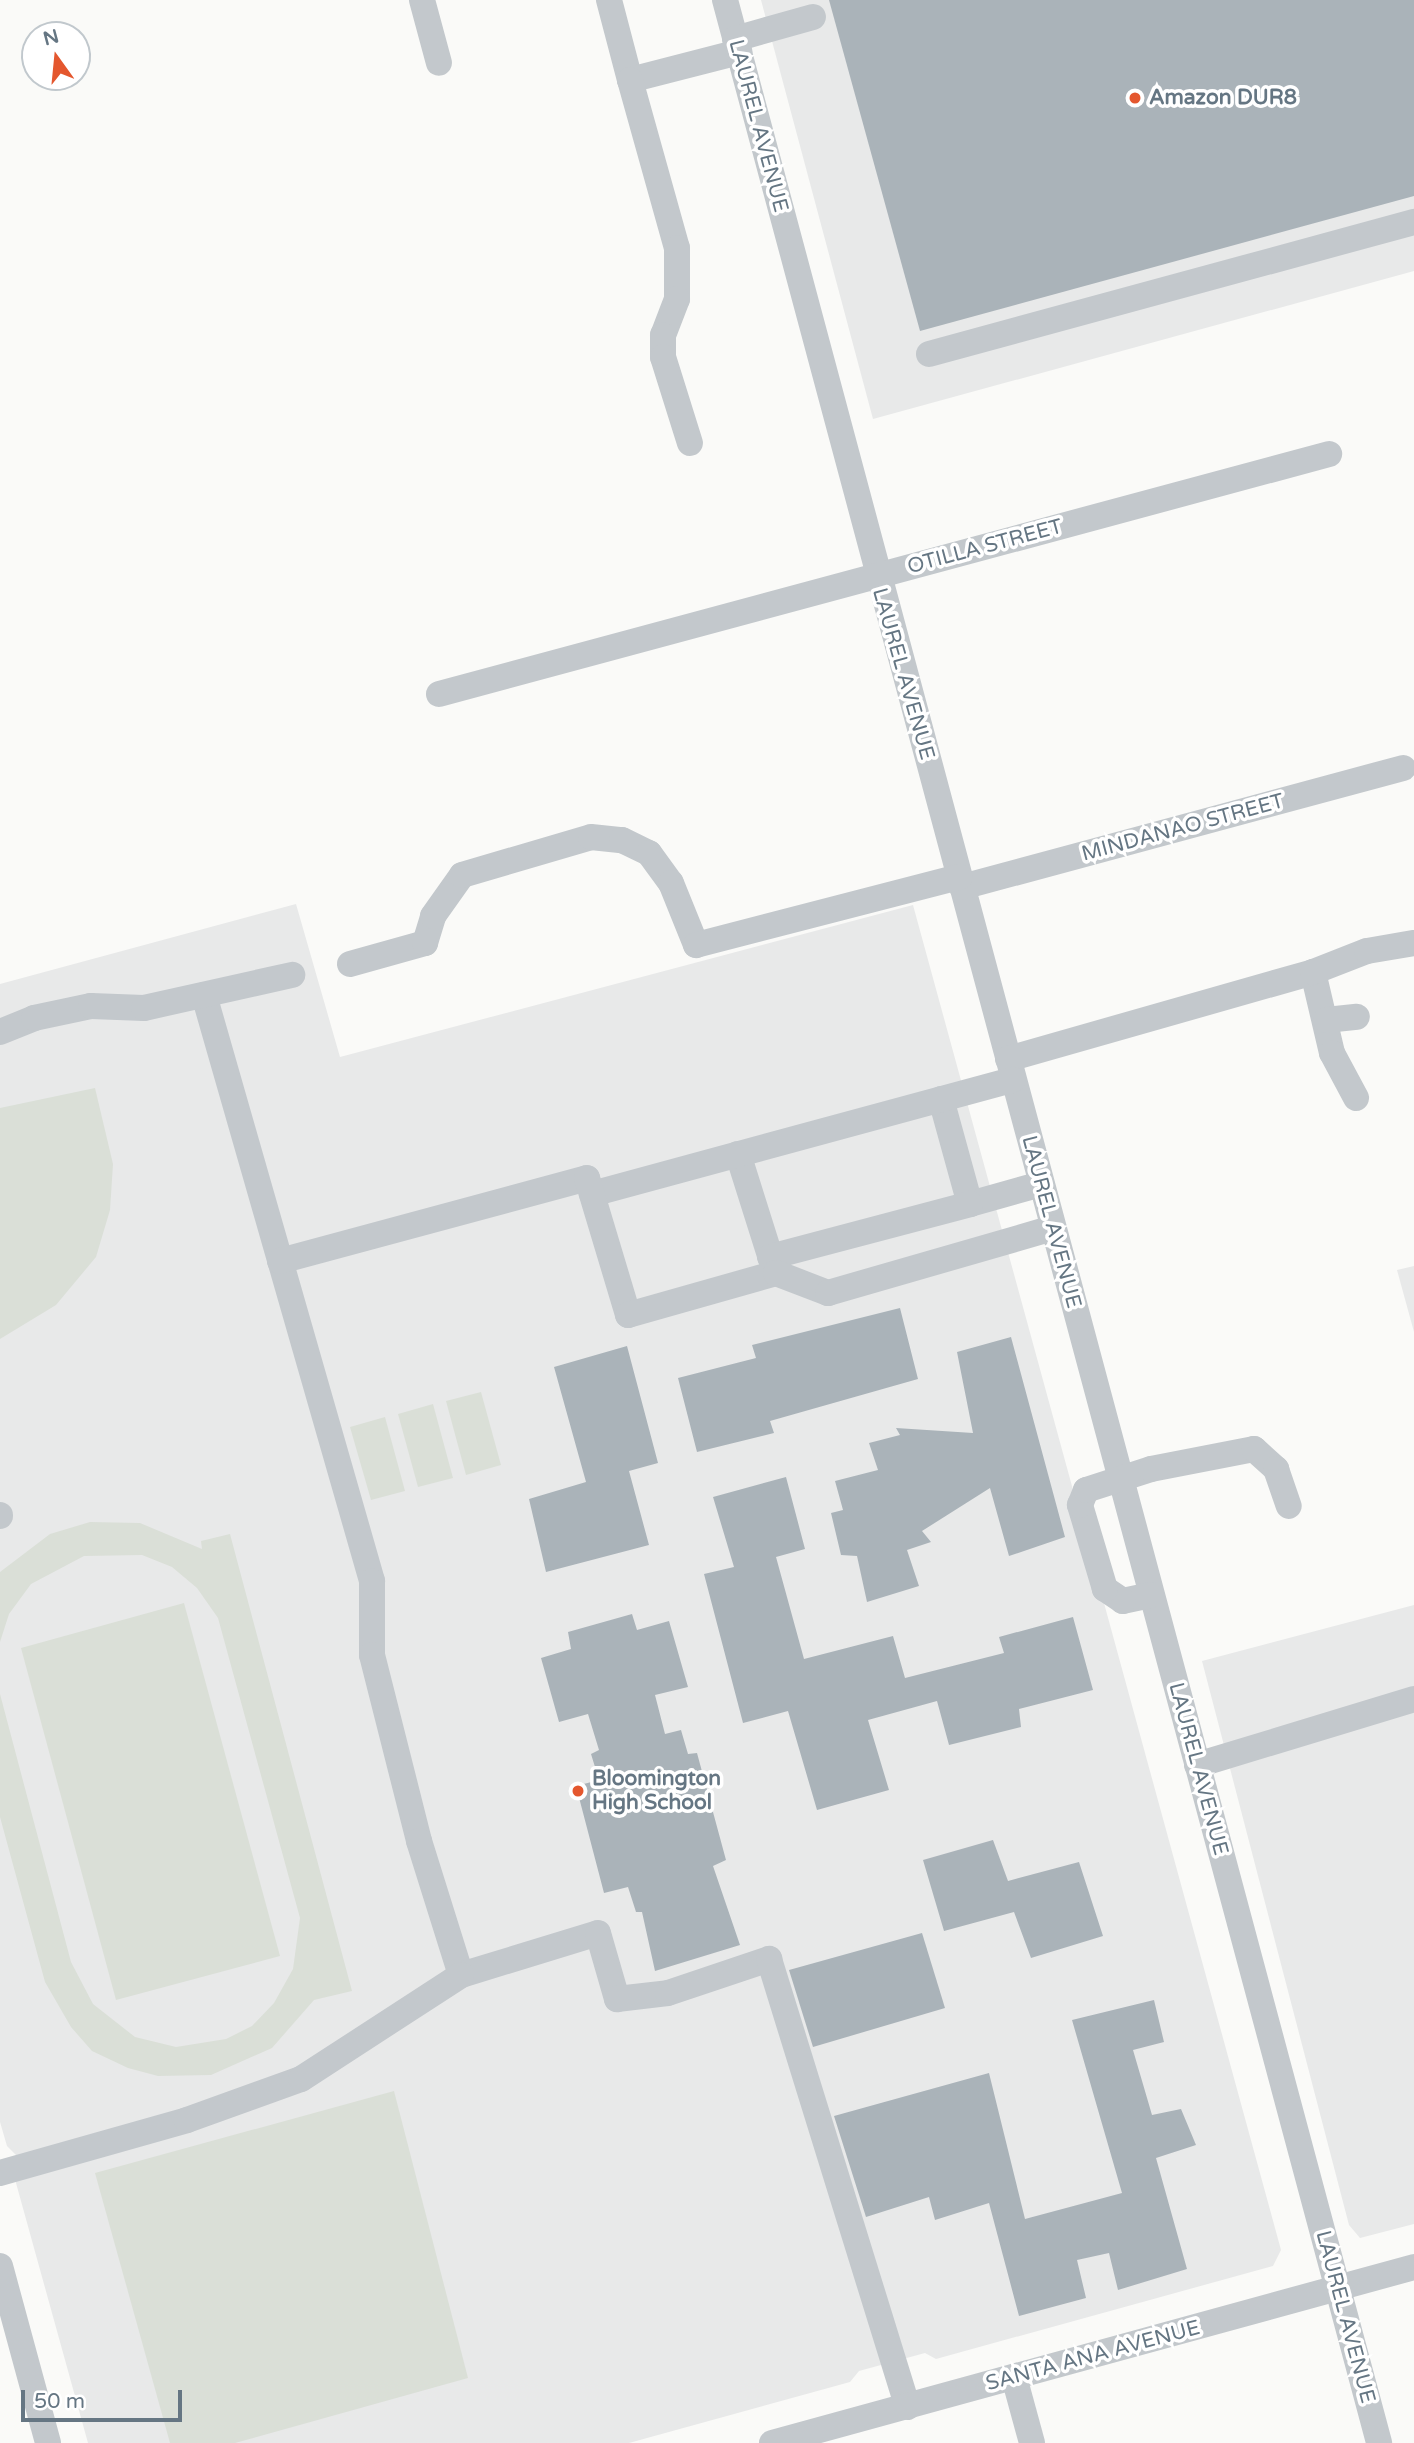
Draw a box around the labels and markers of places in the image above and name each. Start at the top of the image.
place label: Amazon DUR8 [1149,85,1297,111]
marker: Amazon DUR8 [1127,90,1143,106]
place label: Bloomington High School [592,1766,721,1816]
marker: Bloomington High School [570,1783,586,1799]

